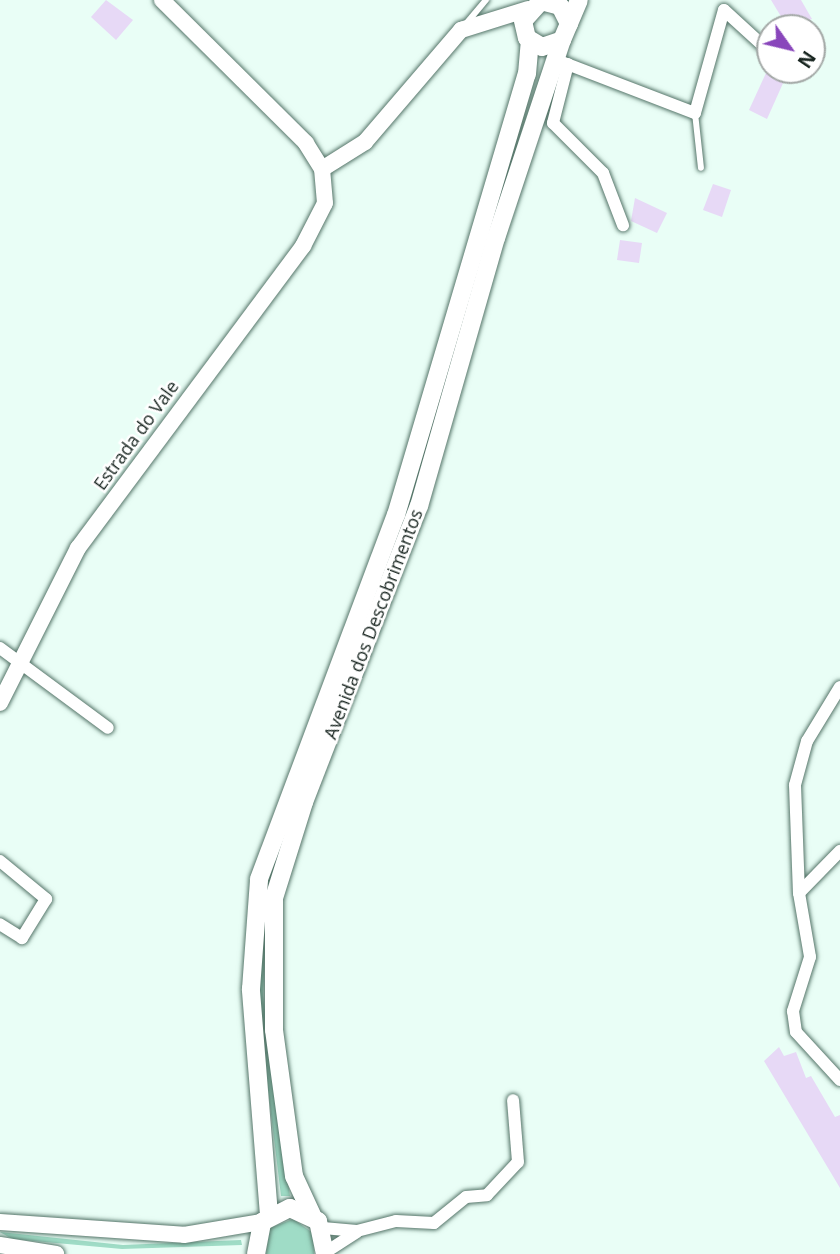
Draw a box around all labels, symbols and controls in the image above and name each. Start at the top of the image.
north arrow [756,14,826,84]
text: N [792,46,822,73]
street label: Estrada do Vale [89,376,183,494]
street label: Avenida dos Descobrimentos [319,506,427,742]

